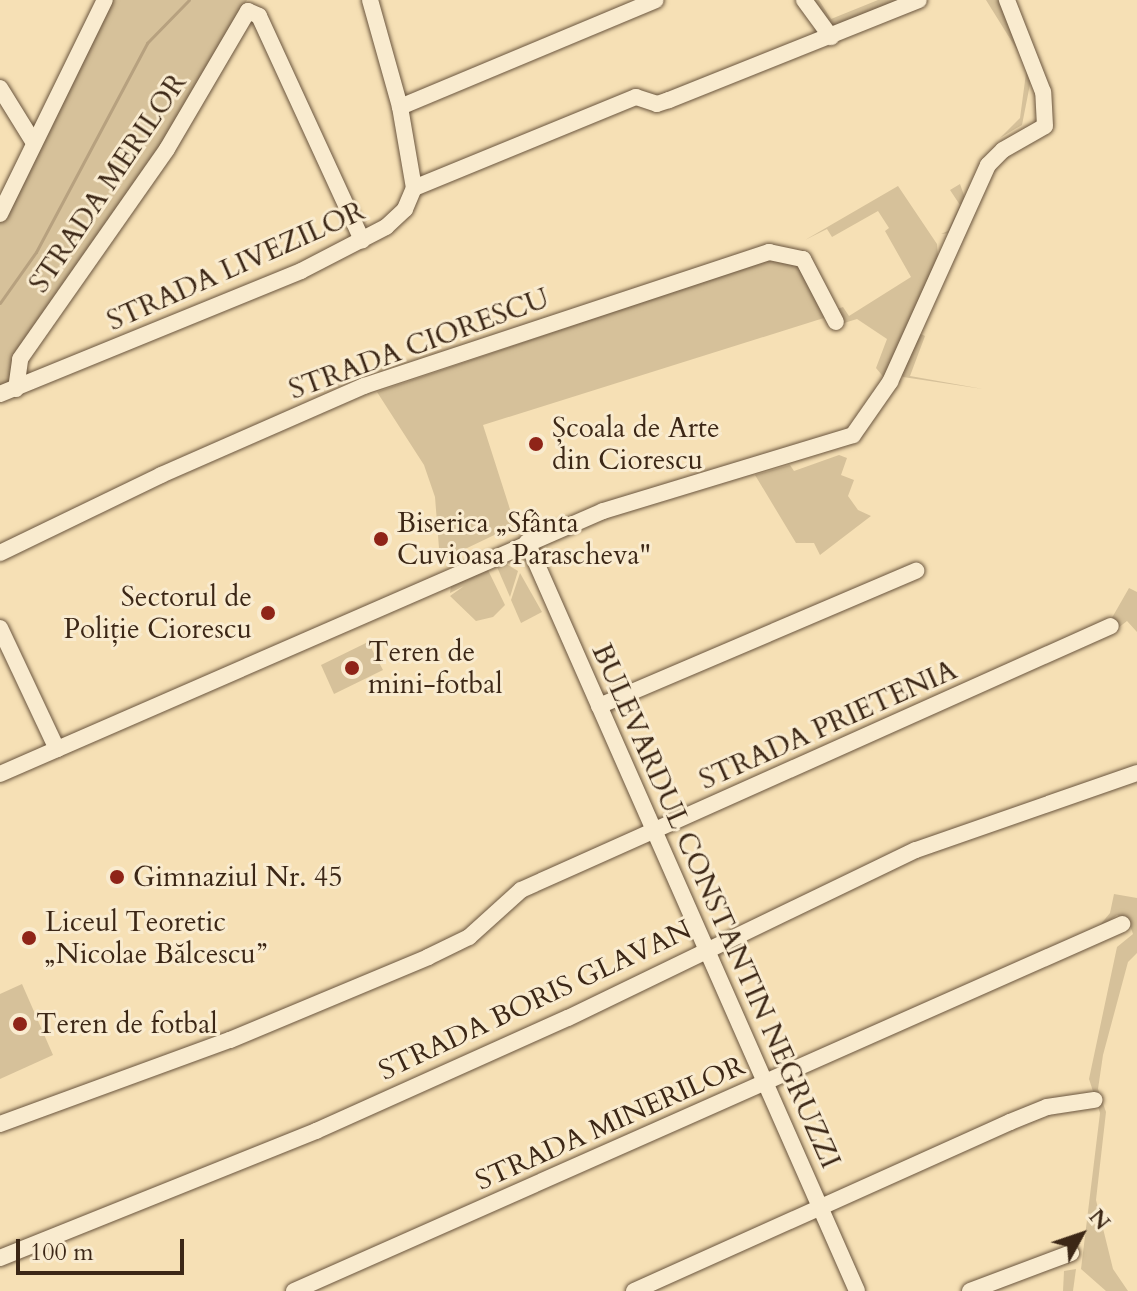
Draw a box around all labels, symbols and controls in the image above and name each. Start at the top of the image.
street label: STRADA MERILOR [22,67,194,299]
street label: STRADA LIVEZILOR [102,194,370,338]
street label: STRADA CIORESCU [284,281,554,407]
place label: Școala de Arte din Ciorescu [552,411,720,477]
marker: Școala de Arte din Ciorescu [527,435,545,453]
place label: Biserica „Sfânta Cuvioasa Parascheva" [397,506,651,572]
marker: Biserica „Sfânta Cuvioasa Parascheva" [372,530,390,548]
place label: Sectorul de Poliție Ciorescu [64,580,252,646]
marker: Sectorul de Poliție Ciorescu [259,604,277,622]
place label: Teren de mini-fotbal [368,635,503,701]
street label: BULEVARDUL CONSTANTIN NEGRUZZI [585,639,847,1173]
street label: STRADA PRIETENIA [694,653,962,797]
marker: Teren de mini-fotbal [343,659,361,677]
place label: Gimnaziul Nr. 45 [133,860,343,894]
marker: Gimnaziul Nr. 45 [108,868,126,886]
place label: Liceul Teoretic „Nicolae Bălcescu” [45,905,267,971]
street label: STRADA BORIS GLAVAN [373,913,697,1087]
marker: Liceul Teoretic „Nicolae Bălcescu” [20,929,38,947]
place label: Teren de fotbal [36,1007,218,1041]
marker: Teren de fotbal [11,1015,29,1033]
street label: STRADA MINERILOR [470,1049,750,1197]
north arrow [1041,1195,1121,1275]
text: N [1082,1203,1117,1237]
scale bar [20,1223,188,1273]
text: 100 m [30,1236,94,1269]

